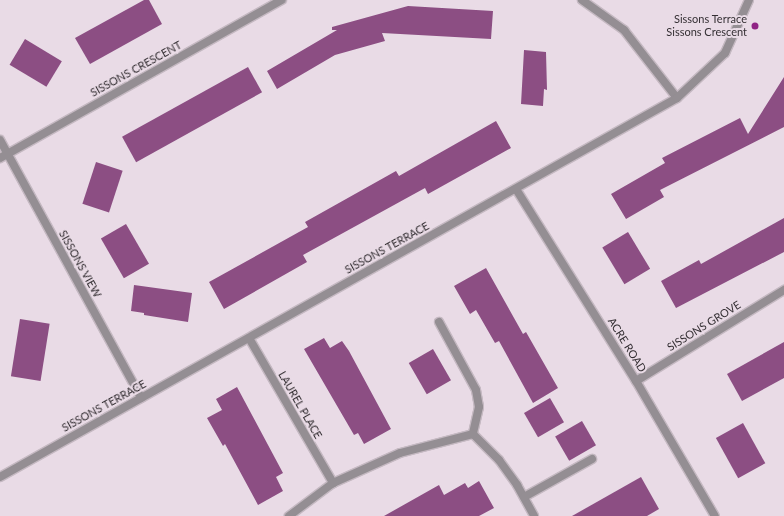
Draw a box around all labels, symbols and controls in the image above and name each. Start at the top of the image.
place label: Sissons Terrace Sissons Crescent [666,13,747,39]
marker: Sissons Terrace Sissons Crescent [750,21,760,31]
street label: SISSONS CRESCENT [88,38,184,100]
street label: SISSONS TERRACE [342,219,432,277]
street label: SISSONS VIEW [56,228,104,300]
street label: SISSONS GROVE [665,298,743,354]
street label: ACRE ROAD [605,315,649,375]
street label: LAUREL PLACE [275,369,325,441]
street label: SISSONS TERRACE [59,377,149,435]

